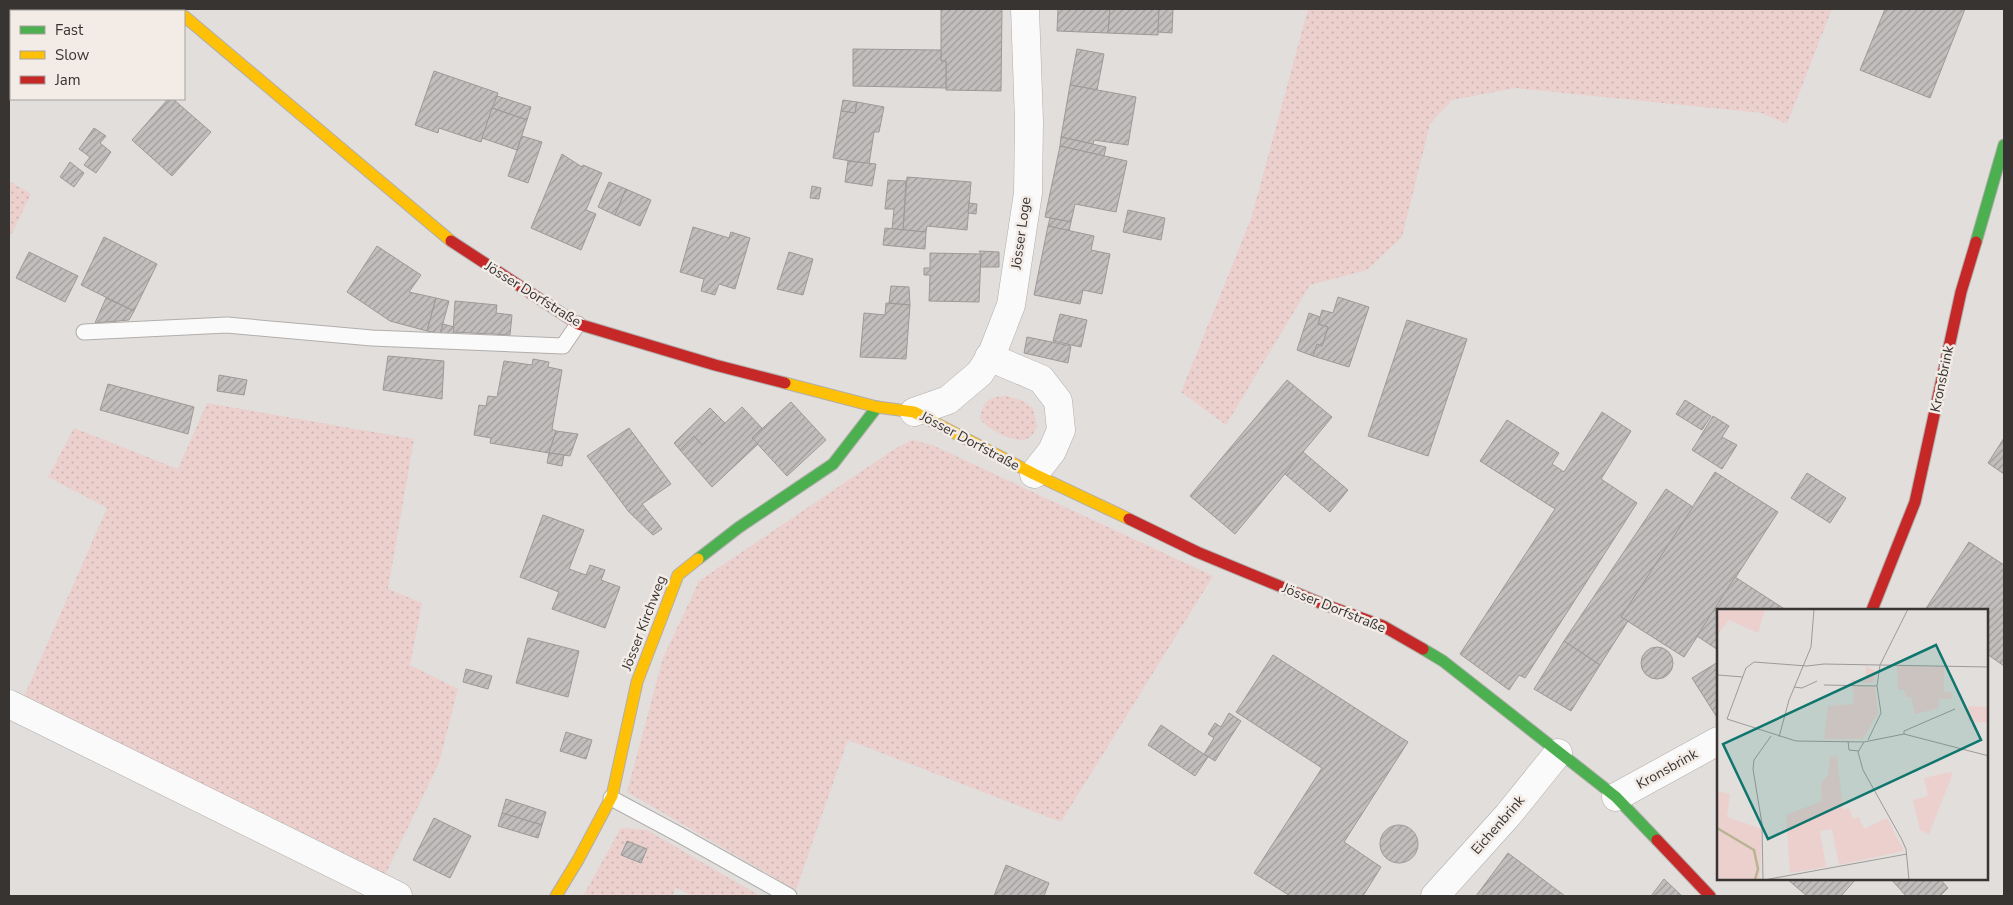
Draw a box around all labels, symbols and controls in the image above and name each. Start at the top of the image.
legend [10,10,185,100]
text: Fast [55,20,84,40]
text: Slow [55,45,90,65]
text: Jam [54,70,81,90]
street label: Jösser Loge [1006,196,1035,271]
street label: Jösser Dorfstraße [480,256,585,331]
street label: Kronsbrink [1926,343,1959,414]
street label: Jösser Dorfstraße [916,406,1023,475]
street label: Jösser Kirchweg [617,573,671,674]
street label: Jösser Dorfstraße [1279,578,1389,637]
inset map [1717,609,1988,880]
street label: Kronsbrink [1633,744,1702,794]
street label: Eichenbrink [1467,791,1530,859]

